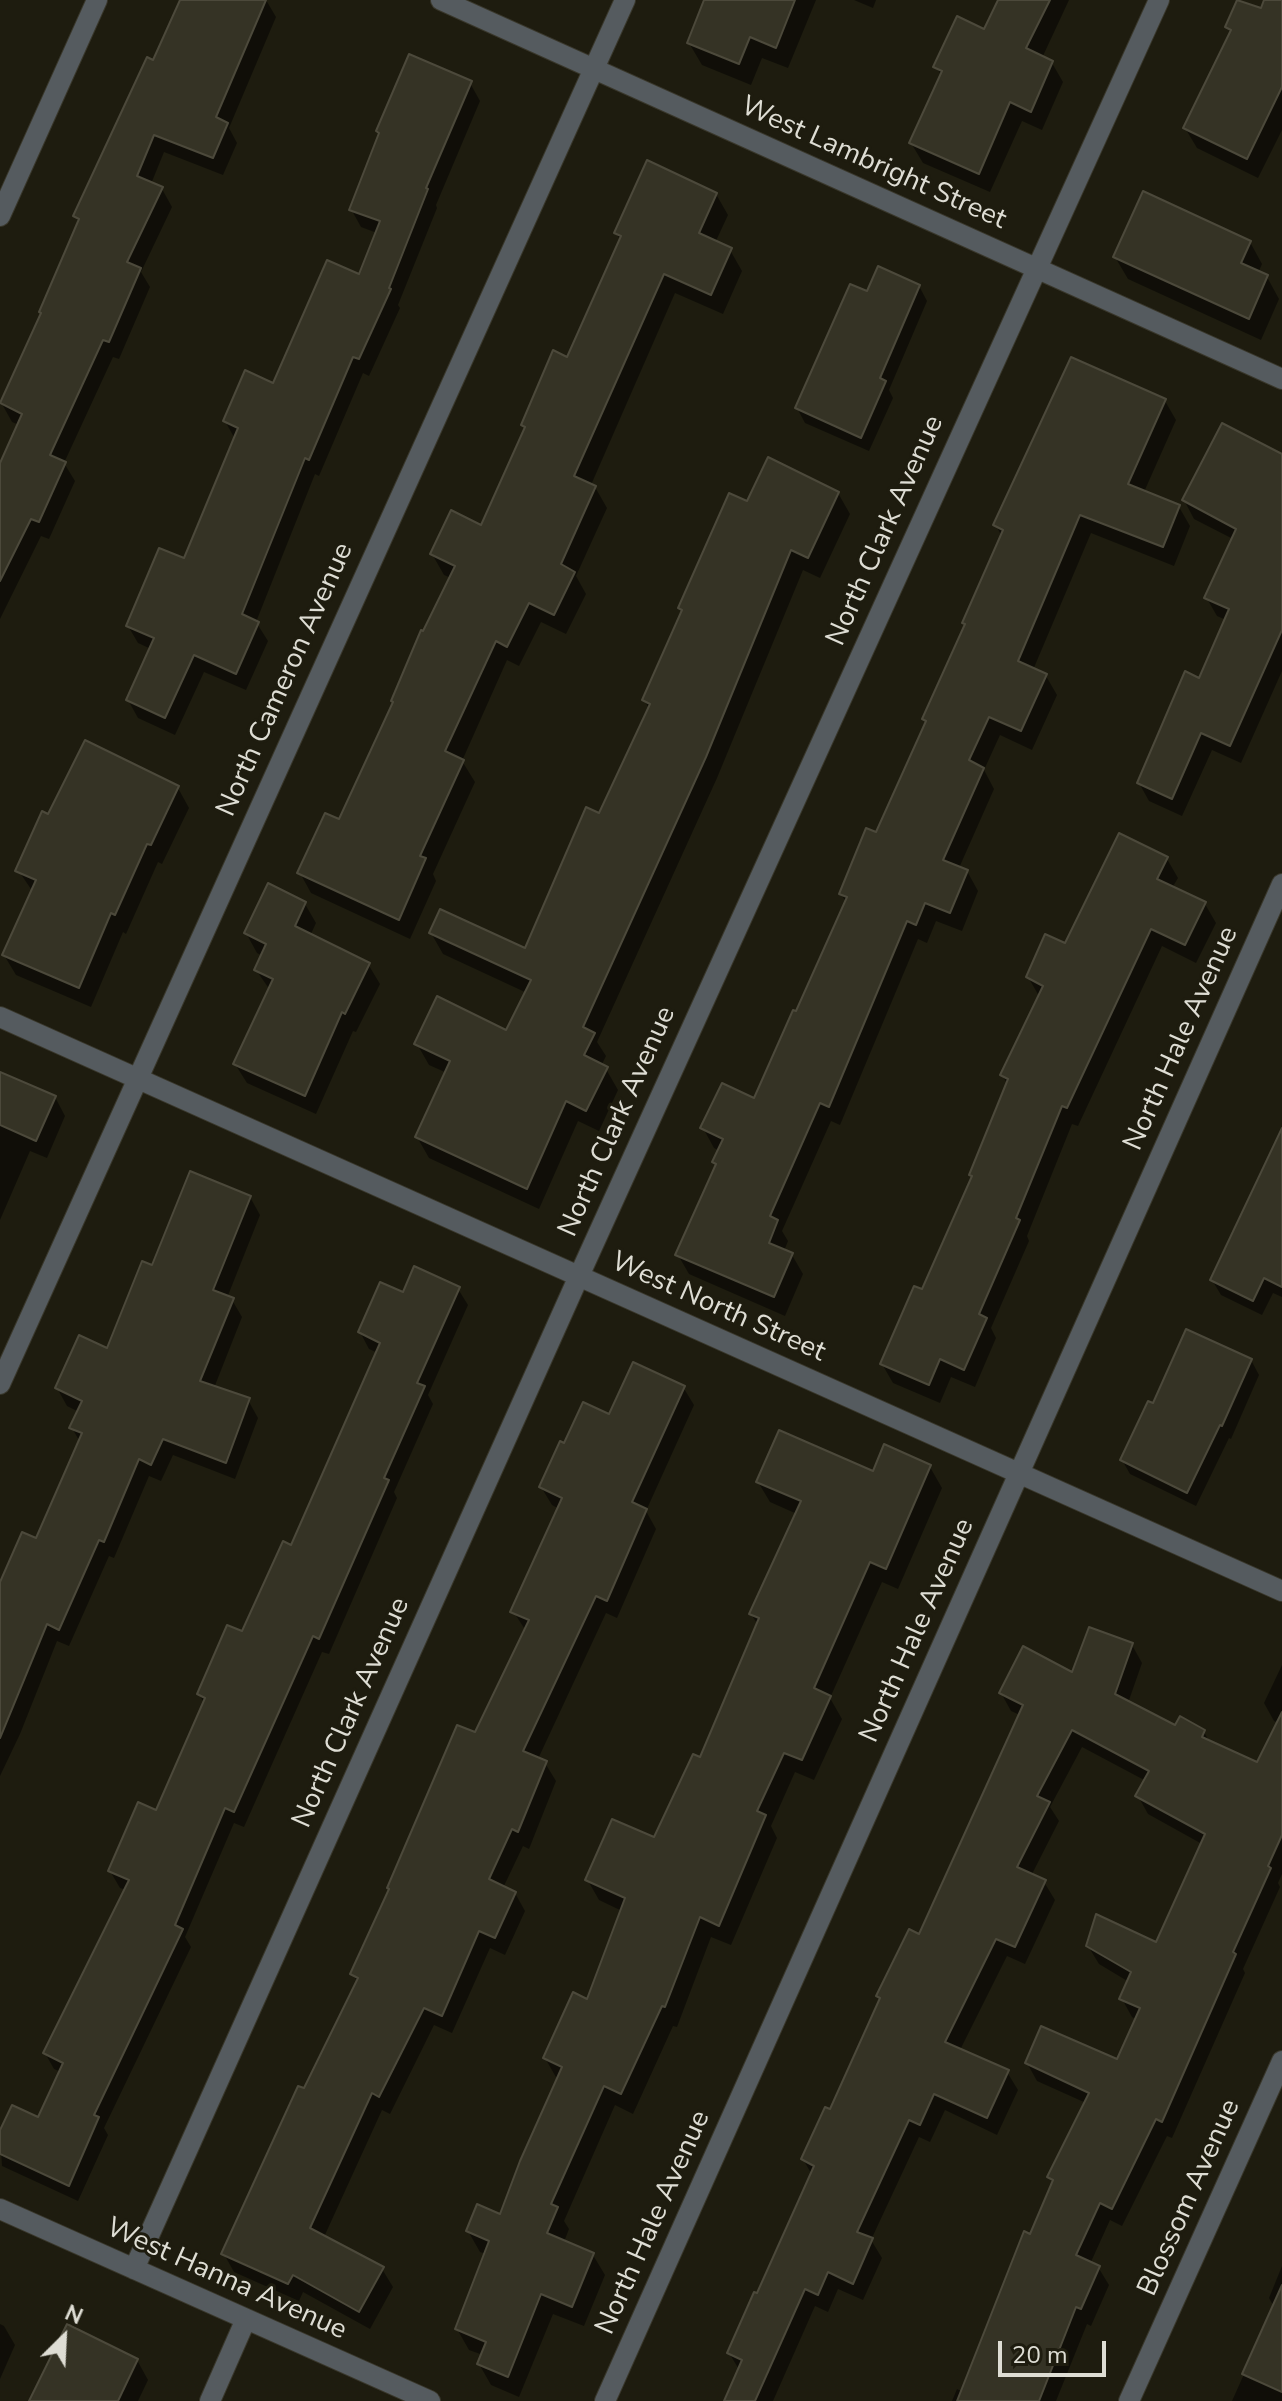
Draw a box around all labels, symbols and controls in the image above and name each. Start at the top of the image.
street label: West Lambright Street [735,90,1011,238]
street label: North Clark Avenue [820,411,952,651]
street label: North Cameron Avenue [210,538,362,822]
street label: North Hale Avenue [1118,922,1246,1156]
street label: North Clark Avenue [552,1002,684,1242]
street label: West North Street [606,1246,830,1370]
street label: North Hale Avenue [854,1514,982,1748]
street label: North Clark Avenue [286,1593,418,1833]
street label: Blossom Avenue [1132,2095,1248,2301]
street label: North Hale Avenue [590,2106,718,2340]
street label: West Hanna Avenue [101,2212,351,2348]
north arrow [24,2297,104,2377]
text: N [60,2298,87,2332]
scale bar [1002,2325,1110,2375]
text: 20 m [1012,2339,1068,2371]

